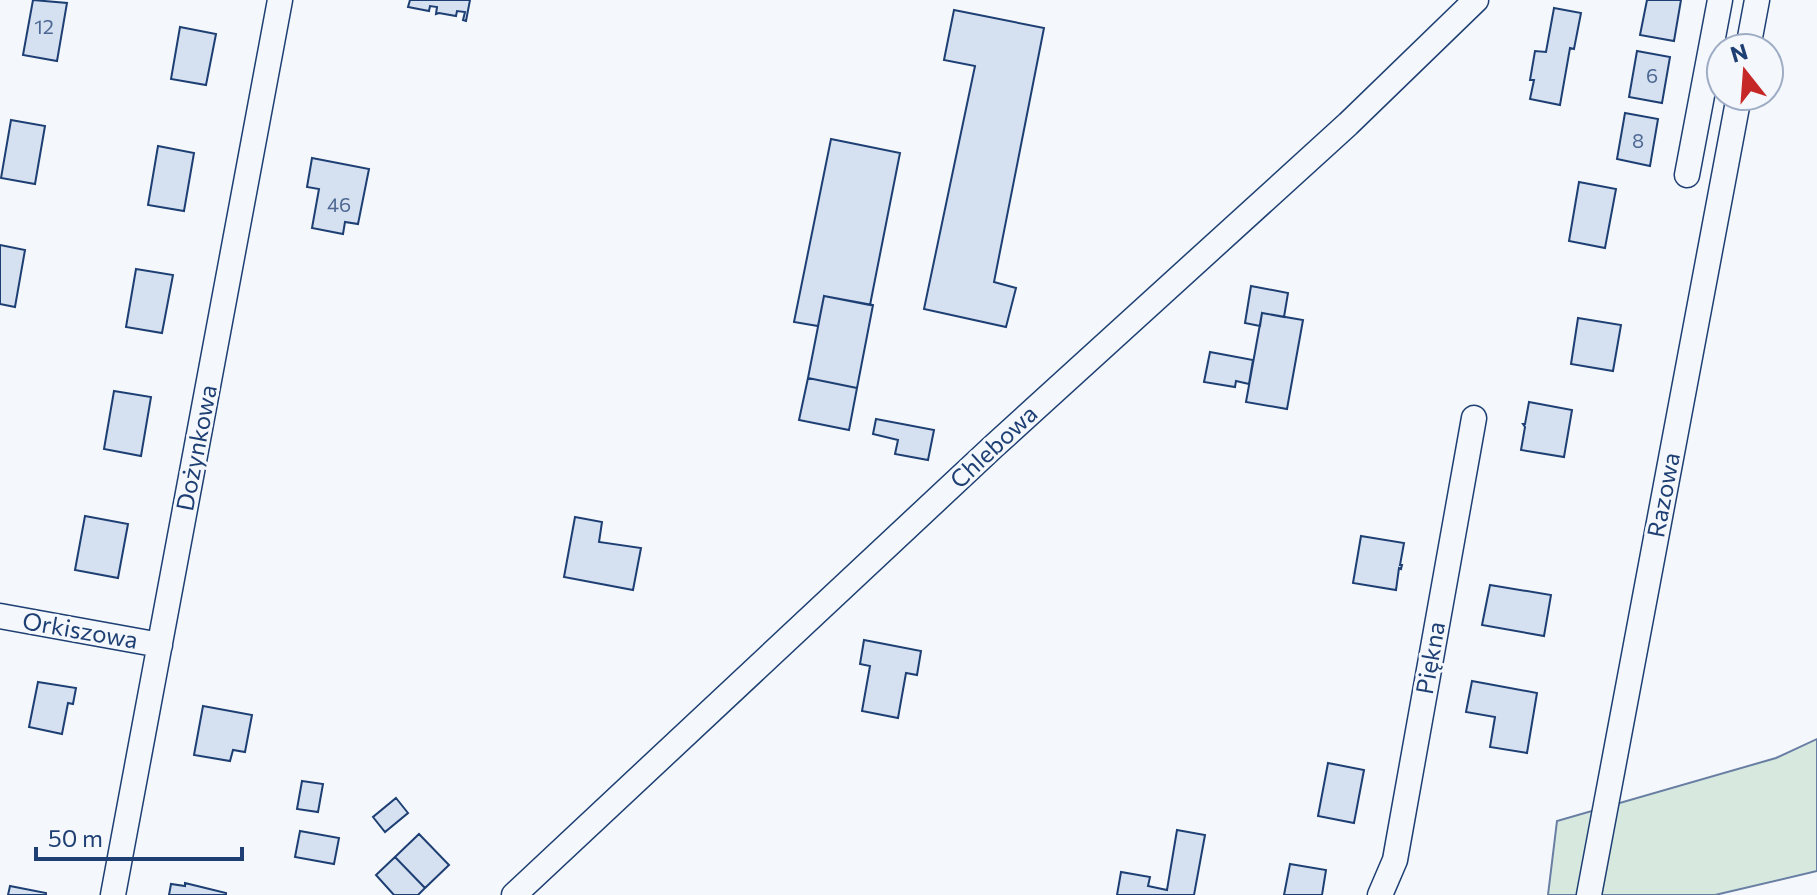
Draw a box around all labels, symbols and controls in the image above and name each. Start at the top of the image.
house number: 12 [34,14,54,38]
north arrow [1705,32,1785,112]
text: N [1727,37,1751,68]
house number: 6 [1646,63,1658,87]
house number: 8 [1632,128,1644,152]
house number: 46 [327,192,351,216]
street label: Dożynkowa [169,382,222,513]
street label: Chlebowa [943,398,1043,494]
street label: Razowa [1640,450,1685,540]
street label: Orkiszowa [20,605,140,654]
street label: Piękna [1409,619,1450,696]
scale bar [36,811,242,861]
text: 50 m [48,823,103,852]

